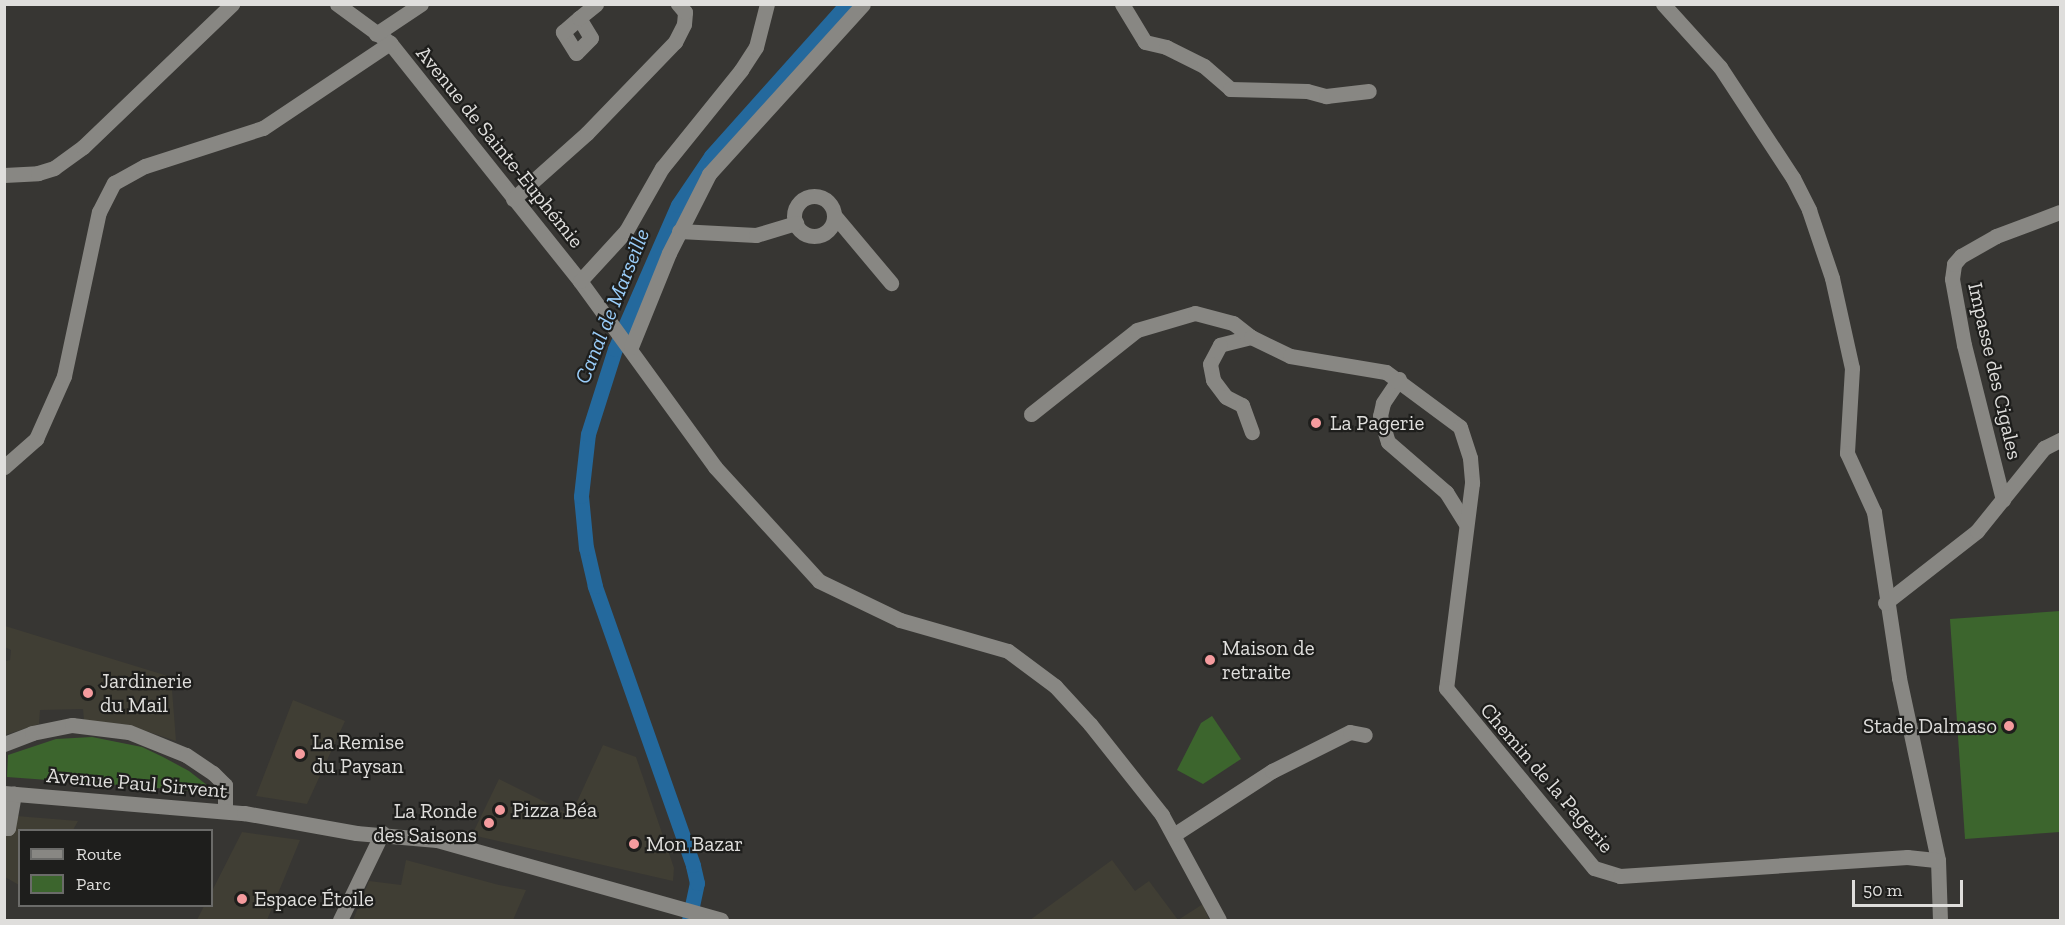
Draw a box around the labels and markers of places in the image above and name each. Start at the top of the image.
place label: La Pagerie [1330,410,1424,436]
marker: La Pagerie [1307,414,1325,432]
place label: Maison de retraite [1222,635,1315,685]
marker: Maison de retraite [1203,653,1217,667]
place label: Jardinerie du Mail [100,668,192,718]
marker: Jardinerie du Mail [81,686,95,700]
place label: Stade Dalmaso [1863,713,1997,739]
marker: Stade Dalmaso [2002,719,2016,733]
place label: La Remise du Paysan [312,729,404,779]
marker: La Remise du Paysan [293,747,307,761]
place label: Pizza Béa [512,797,597,823]
place label: La Ronde des Saisons [373,798,477,848]
marker: Pizza Béa [493,803,507,817]
marker: La Ronde des Saisons [482,816,496,830]
place label: Mon Bazar [646,831,743,857]
marker: Mon Bazar [627,837,641,851]
place label: Espace Étoile [254,886,374,912]
marker: Espace Étoile [235,892,249,906]

